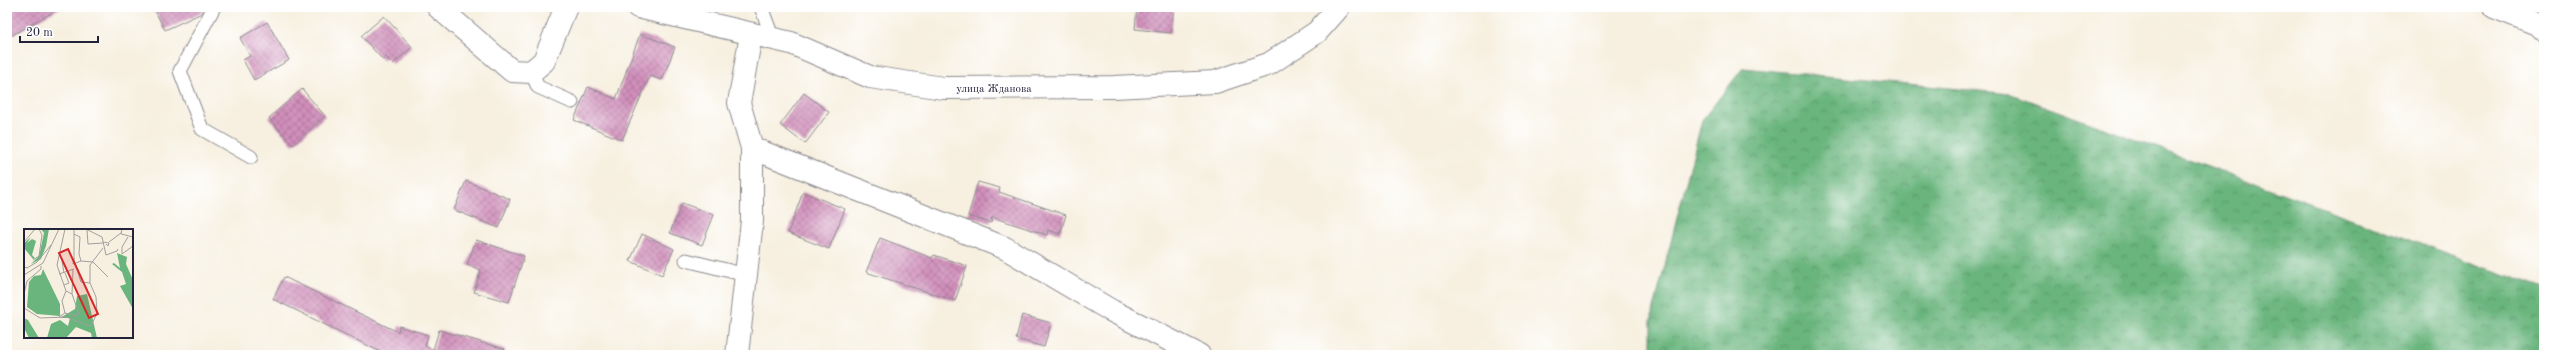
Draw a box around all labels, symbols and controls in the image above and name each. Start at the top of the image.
scale bar [20,18,98,44]
text: 20 m [26,27,53,39]
street label: улица Жданова [956,84,1032,95]
inset map [24,229,133,338]

